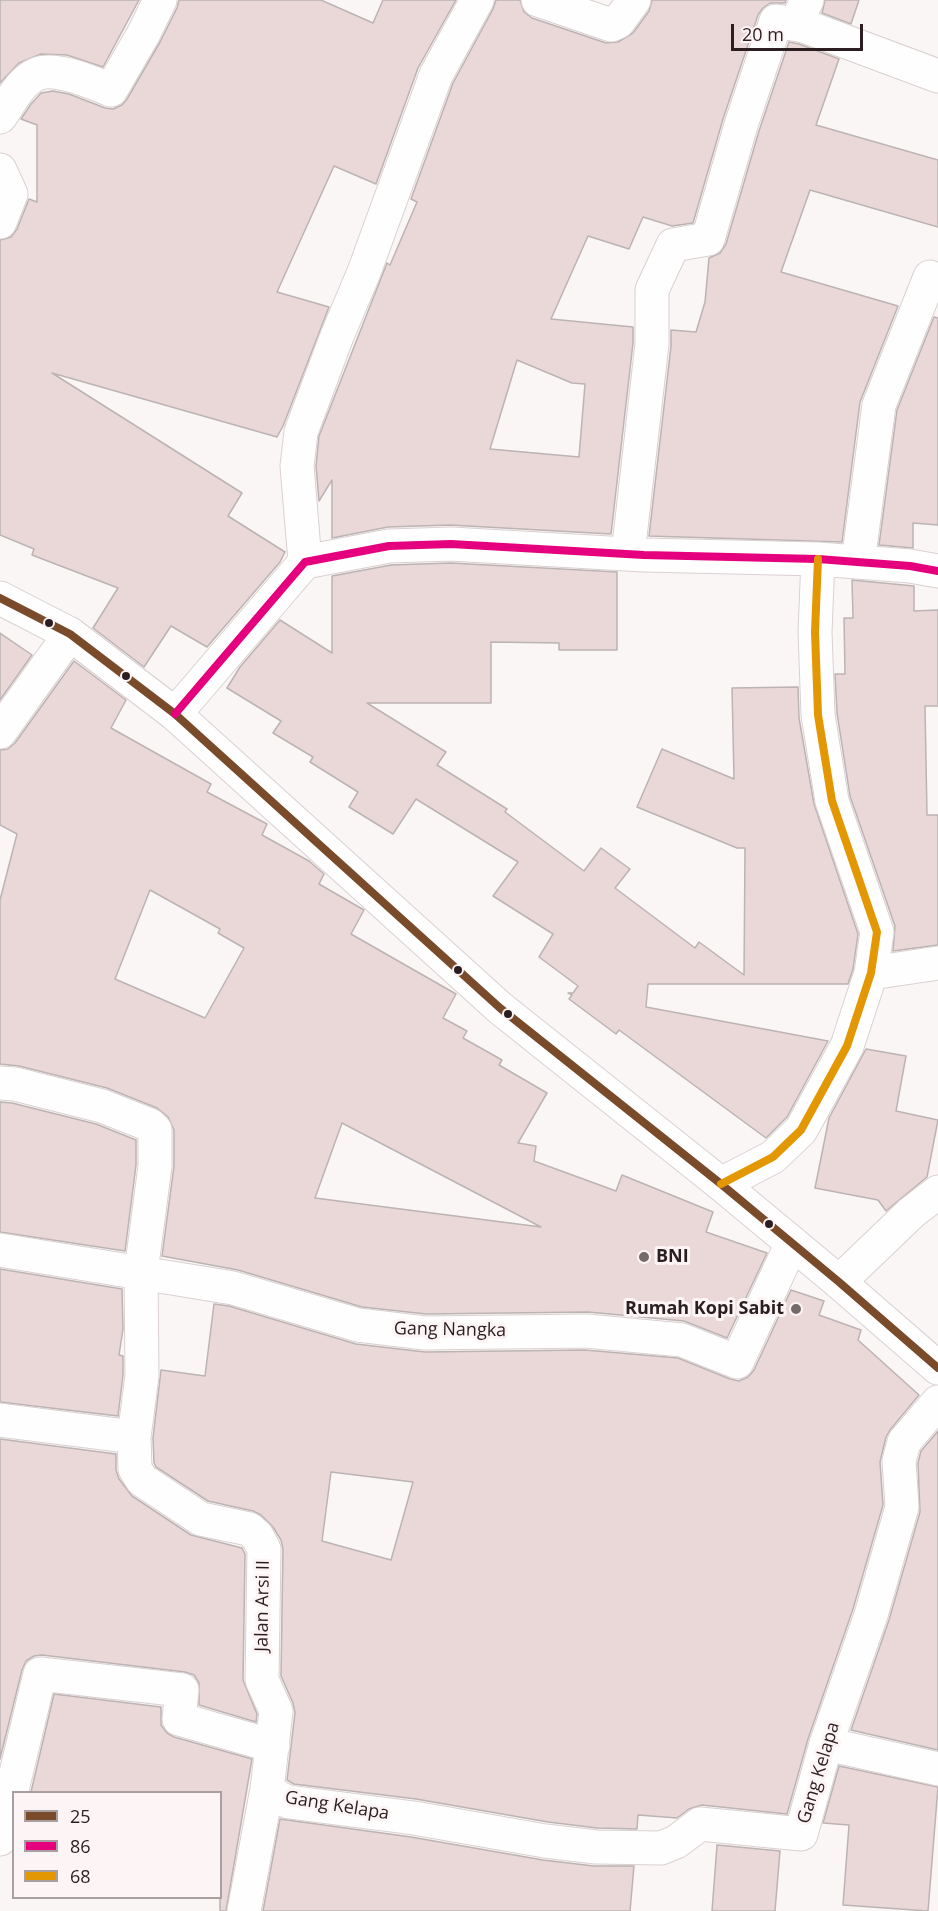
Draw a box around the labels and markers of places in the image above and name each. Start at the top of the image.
unlabelled marker [43,617,55,629]
unlabelled marker [120,670,132,682]
unlabelled marker [452,964,464,976]
unlabelled marker [502,1008,514,1020]
unlabelled marker [763,1218,775,1230]
place label: BNI [656,1246,689,1268]
marker: BNI [637,1250,651,1264]
place label: Rumah Kopi Sabit [625,1298,784,1320]
marker: Rumah Kopi Sabit [789,1302,803,1316]

